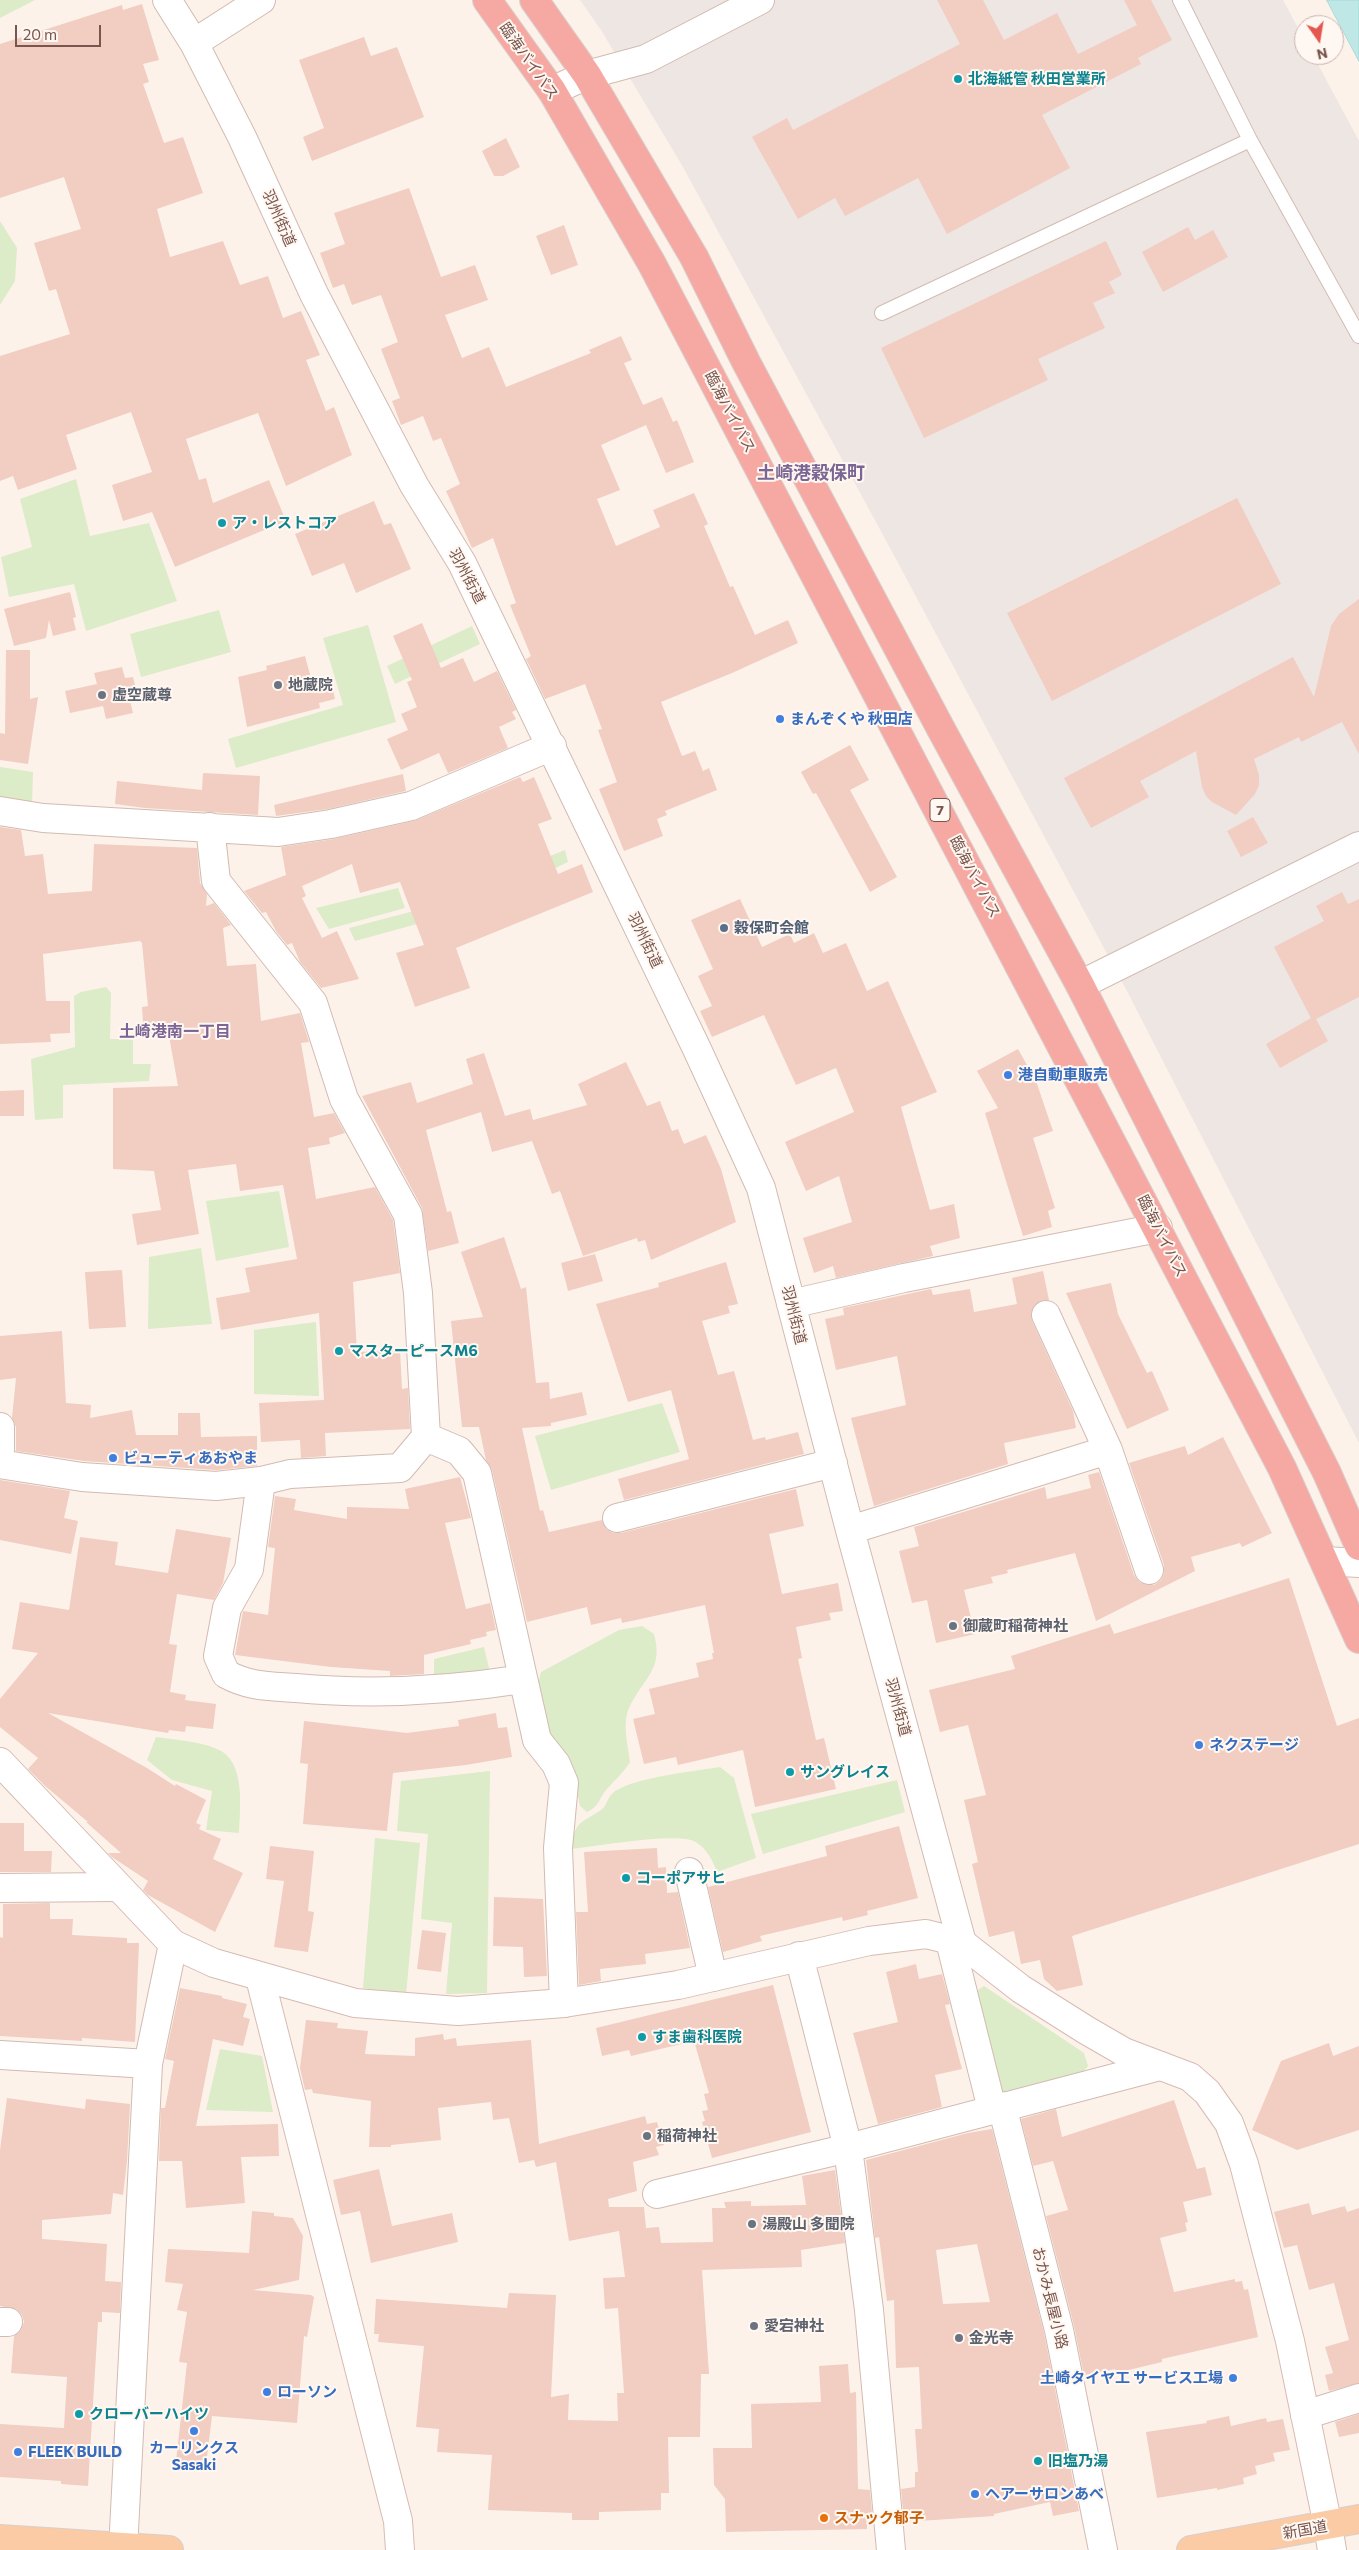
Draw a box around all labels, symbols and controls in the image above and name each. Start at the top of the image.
scale bar [18,15,104,47]
north arrow [1294,15,1344,65]
street label: 臨海バイパス [496,19,562,103]
text: 20 m [23,25,57,43]
text: N [1315,45,1329,64]
place label: 北海紙管 秋田営業所 [968,70,1106,88]
marker: 北海紙管 秋田営業所 [952,73,964,85]
street label: 羽州街道 [259,187,299,249]
street label: 臨海バイパス [701,368,759,456]
district label: 土崎港穀保町 [757,462,865,484]
place label: ア・レストコア [232,514,337,532]
marker: ア・レストコア [216,517,228,529]
street label: 羽州街道 [445,545,489,607]
place label: 地蔵院 [288,676,333,694]
marker: 地蔵院 [272,679,284,691]
place label: 虚空蔵尊 [112,686,172,704]
marker: 虚空蔵尊 [96,689,108,701]
place label: まんぞくや 秋田店 [790,710,913,728]
marker: まんぞくや 秋田店 [774,713,786,725]
road number: 7 [930,798,950,822]
street label: 臨海バイパス [946,833,1004,921]
street label: 羽州街道 [624,909,666,971]
place label: 穀保町会館 [734,919,809,937]
marker: 穀保町会館 [718,922,730,934]
district label: 土崎港南一丁目 [119,1022,231,1042]
place label: 港自動車販売 [1018,1066,1108,1084]
marker: 港自動車販売 [1002,1069,1014,1081]
street label: 臨海バイパス [1134,1192,1190,1280]
street label: 羽州街道 [778,1284,810,1346]
place label: マスターピースM6 [349,1342,478,1360]
marker: マスターピースM6 [333,1345,345,1357]
place label: ビューティあおやま [123,1449,258,1467]
marker: ビューティあおやま [107,1452,119,1464]
place label: 御蔵町稲荷神社 [963,1617,1068,1635]
marker: 御蔵町稲荷神社 [947,1620,959,1632]
street label: 羽州街道 [882,1676,914,1738]
place label: ネクステージ [1209,1736,1299,1754]
marker: ネクステージ [1193,1739,1205,1751]
place label: サングレイス [800,1763,890,1781]
marker: サングレイス [784,1766,796,1778]
place label: コーポアサヒ [636,1869,726,1887]
marker: コーポアサヒ [620,1872,632,1884]
place label: すま歯科医院 [652,2028,742,2046]
marker: すま歯科医院 [636,2031,648,2043]
place label: 稲荷神社 [657,2127,717,2145]
marker: 稲荷神社 [641,2130,653,2142]
place label: 湯殿山 多聞院 [762,2215,855,2233]
marker: 湯殿山 多聞院 [746,2218,758,2230]
street label: おかみ長屋小路 [1029,2245,1071,2351]
place label: 愛宕神社 [764,2317,824,2335]
marker: 愛宕神社 [748,2320,760,2332]
place label: 金光寺 [969,2329,1014,2347]
marker: 金光寺 [953,2332,965,2344]
place label: 土崎タイヤ工 サービス工場 [1040,2369,1223,2387]
marker: 土崎タイヤ工 サービス工場 [1227,2372,1239,2384]
place label: ローソン [277,2383,337,2401]
marker: ローソン [261,2386,273,2398]
place label: クローバーハイツ [89,2405,209,2423]
marker: クローバーハイツ [73,2408,85,2420]
marker: カーリンクス Sasaki [188,2425,200,2437]
place label: カーリンクス Sasaki [149,2439,239,2474]
place label: FLEEK BUILD [28,2443,122,2461]
marker: FLEEK BUILD [12,2446,24,2458]
place label: 旧塩乃湯 [1048,2452,1108,2470]
marker: 旧塩乃湯 [1032,2455,1044,2467]
place label: ヘアーサロンあべ [985,2485,1104,2503]
marker: ヘアーサロンあべ [969,2488,981,2500]
place label: スナック郁子 [834,2509,924,2527]
marker: スナック郁子 [818,2512,830,2524]
street label: 新国道 [1281,2517,1329,2543]

